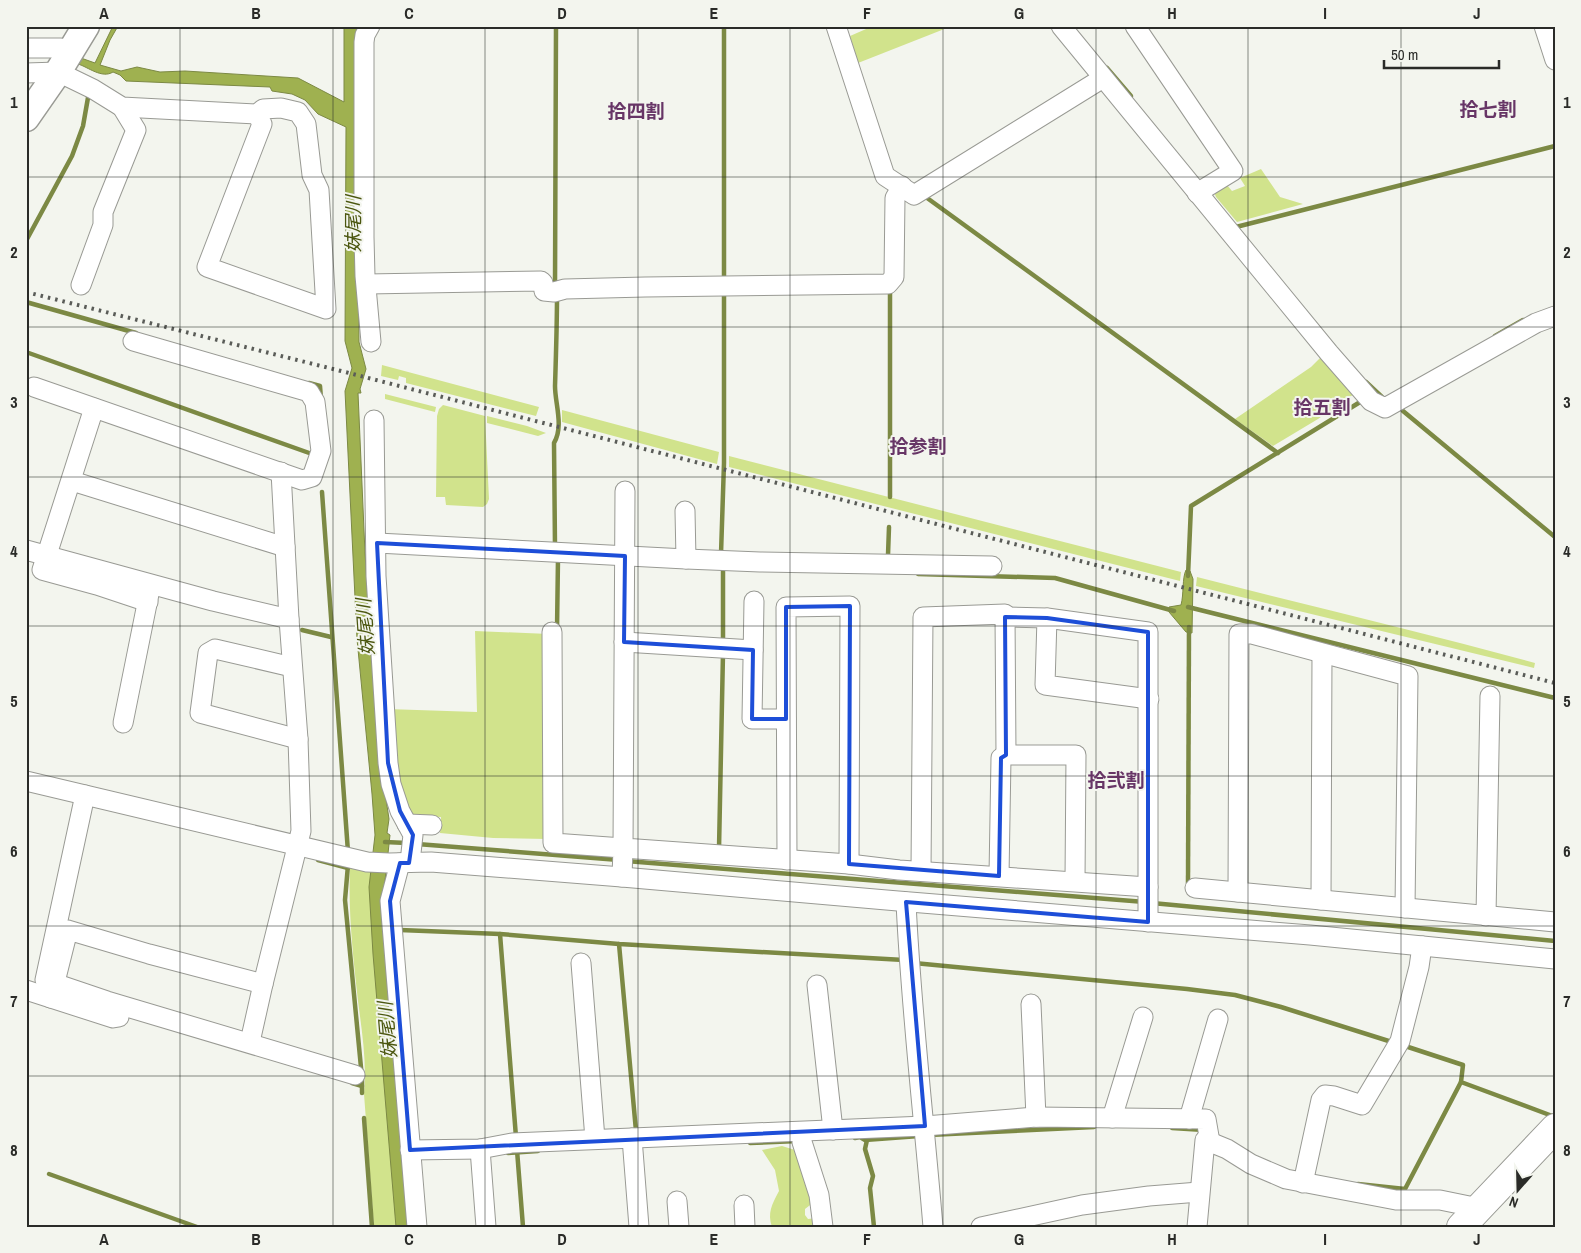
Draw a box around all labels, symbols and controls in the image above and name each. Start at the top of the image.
text: A [99,2,109,24]
text: B [251,2,261,24]
text: C [404,2,414,24]
text: D [557,2,567,24]
text: E [710,2,719,24]
text: F [863,2,871,24]
text: G [1014,2,1024,24]
text: H [1167,2,1177,24]
text: I [1323,2,1327,24]
text: J [1473,2,1481,24]
scale bar [1384,38,1498,70]
text: 50 m [1391,44,1418,65]
text: 1 [10,91,18,113]
text: 1 [1563,91,1571,113]
district label: 拾七割 [1459,96,1517,122]
district label: 拾四割 [607,98,665,124]
water label: 妹尾川 [340,194,366,253]
text: 2 [10,241,18,263]
text: 2 [1563,241,1571,263]
text: 3 [10,391,18,413]
text: 3 [1563,391,1571,413]
district label: 拾五割 [1293,394,1351,420]
district label: 拾参割 [889,433,947,459]
text: 4 [10,540,18,562]
text: 4 [1563,540,1571,562]
water label: 妹尾川 [350,596,380,656]
text: 5 [10,690,18,712]
text: 5 [1563,690,1571,712]
district label: 拾弐割 [1087,767,1145,793]
text: 6 [10,840,18,862]
text: 6 [1563,840,1571,862]
text: 7 [10,990,18,1012]
text: 7 [1563,990,1571,1012]
water label: 妹尾川 [371,998,402,1060]
text: 8 [10,1139,18,1161]
text: 8 [1563,1139,1571,1161]
north arrow [1494,1166,1544,1216]
text: N [1507,1192,1521,1212]
text: A [99,1228,109,1250]
text: B [251,1228,261,1250]
text: C [404,1228,414,1250]
text: D [557,1228,567,1250]
text: E [710,1228,719,1250]
text: F [863,1228,871,1250]
text: G [1014,1228,1024,1250]
text: H [1167,1228,1177,1250]
text: I [1323,1228,1327,1250]
text: J [1473,1228,1481,1250]

